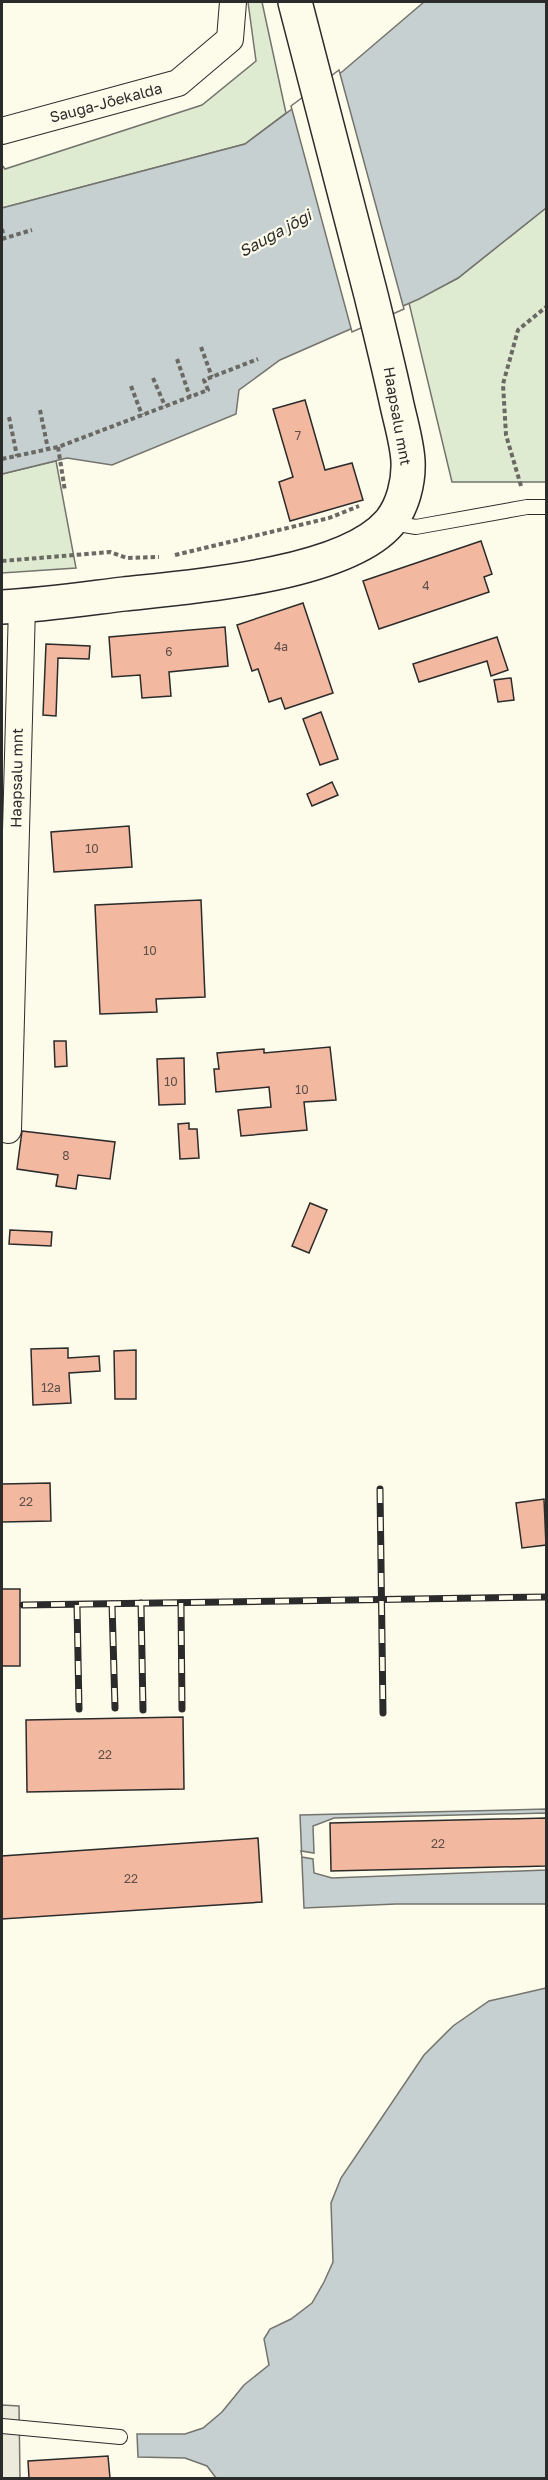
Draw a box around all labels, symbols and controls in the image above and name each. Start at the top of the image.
street label: Sauga-Jõekalda [48,78,164,126]
water label: Sauga jõgi [235,204,316,261]
street label: Haapsalu mnt [380,365,416,467]
house number: 7 [295,428,301,443]
house number: 4 [422,578,430,593]
house number: 4a [274,639,288,654]
house number: 6 [165,644,173,659]
street label: Haapsalu mnt [6,728,26,828]
house number: 10 [85,841,99,856]
house number: 10 [143,943,157,958]
house number: 10 [164,1074,178,1089]
house number: 10 [295,1082,309,1097]
house number: 8 [62,1148,70,1163]
house number: 12a [41,1380,61,1395]
house number: 22 [19,1494,33,1509]
house number: 22 [98,1747,112,1762]
house number: 22 [431,1836,445,1851]
house number: 22 [124,1871,138,1886]

